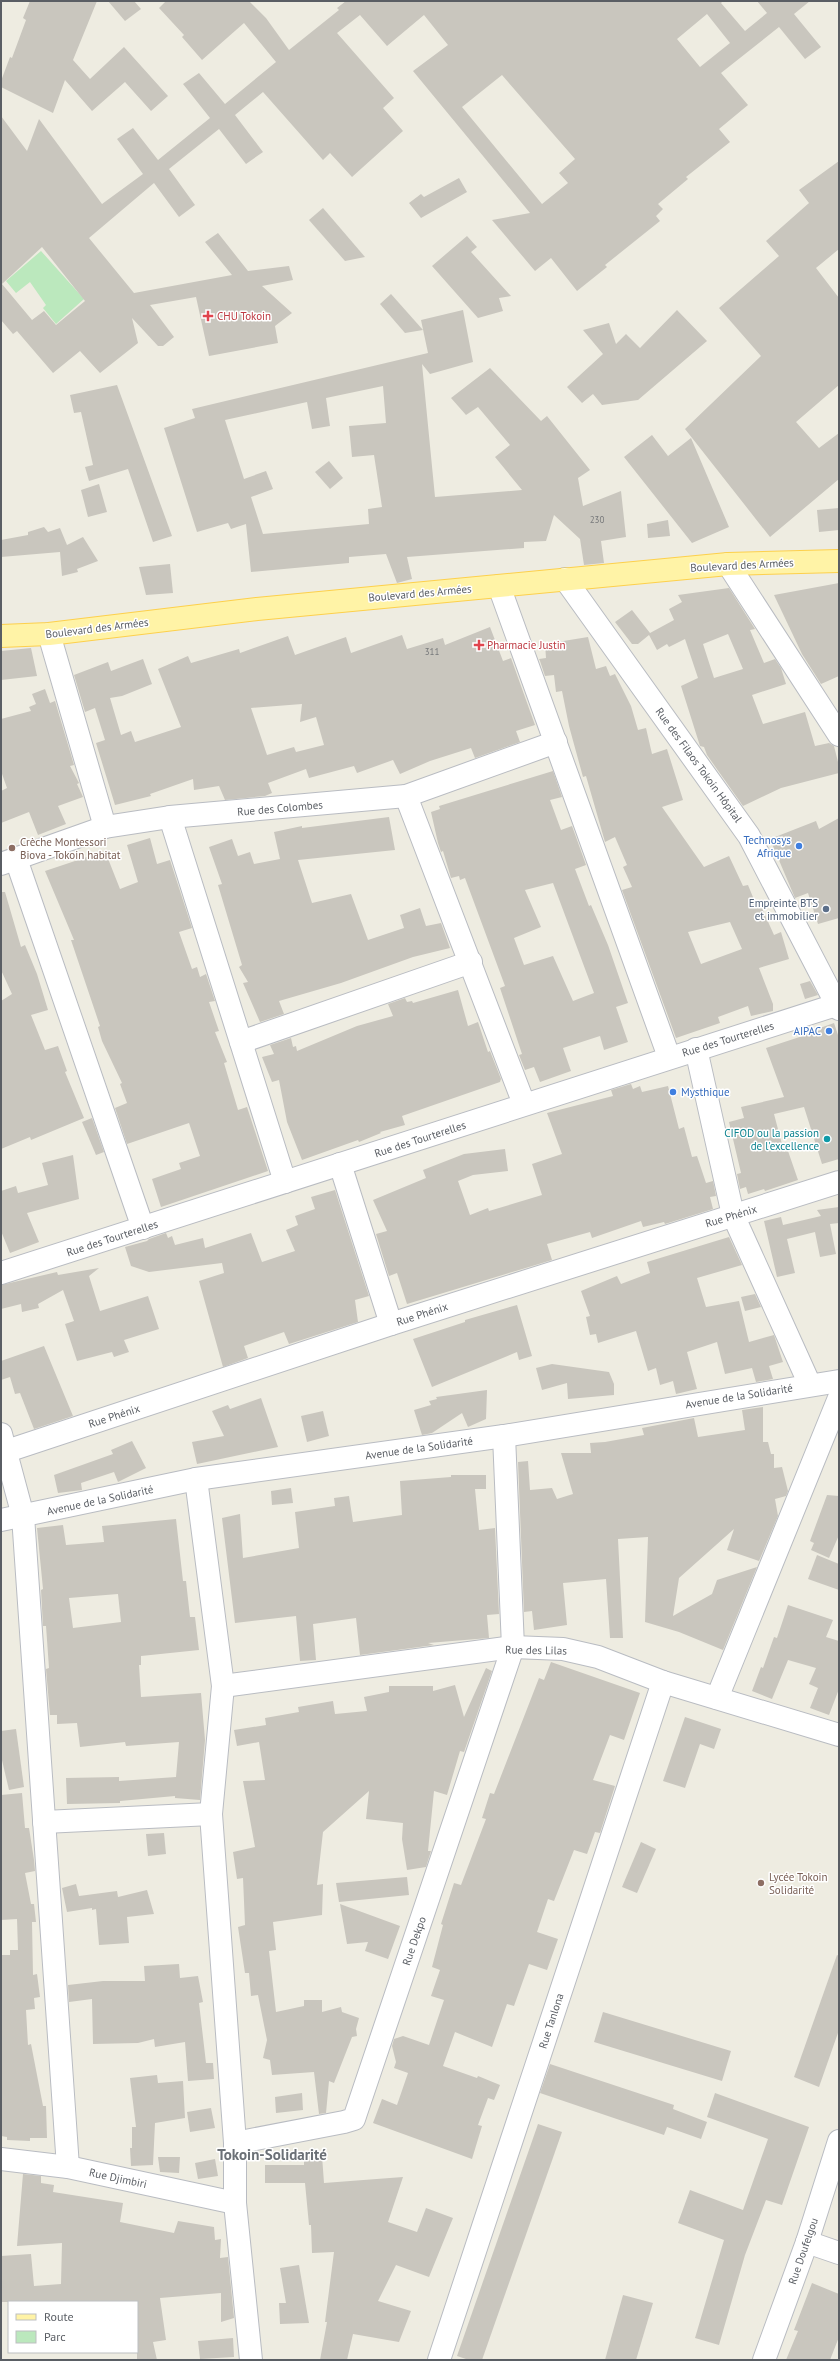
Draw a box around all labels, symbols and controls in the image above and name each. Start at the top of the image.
place label: CHU Tokoin [217,309,271,323]
marker: CHU Tokoin [202,310,214,322]
house number: 230 [590,514,604,525]
street label: Boulevard des Armées [690,555,794,575]
street label: Boulevard des Armées [368,581,473,604]
street label: Boulevard des Armées [45,615,150,641]
place label: Pharmacie Justin [487,638,566,652]
marker: Pharmacie Justin [474,640,484,650]
house number: 311 [425,646,439,657]
street label: Rue des Filaos Tokoin Hôpital [653,705,746,826]
street label: Rue des Colombes [237,797,324,819]
place label: Technosys Afrique [744,833,791,860]
place label: Crèche Montessori Biova - Tokoin habitat [20,835,121,862]
marker: Technosys Afrique [794,841,804,851]
marker: Crèche Montessori Biova - Tokoin habitat [7,843,17,853]
place label: Empreinte BTS et immobilier [749,896,818,923]
marker: Empreinte BTS et immobilier [821,904,831,914]
street label: Rue des Tourterelles [680,1018,776,1060]
place label: AIPAC [793,1024,821,1038]
marker: AIPAC [824,1026,834,1036]
place label: Mysthique [681,1085,730,1099]
marker: Mysthique [668,1087,678,1097]
street label: Rue des Tourterelles [372,1117,468,1160]
place label: CIFOD ou la passion de l'excellence [724,1126,819,1153]
marker: CIFOD ou la passion de l'excellence [822,1134,832,1144]
street label: Rue Phénix [703,1201,759,1230]
street label: Rue des Tourterelles [64,1216,160,1259]
street label: Rue Phénix [395,1299,450,1329]
street label: Avenue de la Solidarité [684,1381,794,1411]
street label: Rue Phénix [87,1401,142,1431]
street label: Avenue de la Solidarité [364,1433,474,1462]
street label: Avenue de la Solidarité [45,1482,155,1518]
street label: Rue des Lilas [505,1642,567,1658]
place label: Lycée Tokoin Solidarité [769,1870,828,1897]
marker: Lycée Tokoin Solidarité [756,1878,766,1888]
street label: Rue Dekpo [399,1915,429,1967]
street label: Rue Tanlona [535,1991,567,2051]
district label: Tokoin-Solidarité [217,2145,327,2164]
street label: Rue Djimbiri [88,2165,148,2191]
street label: Rue Doufelgou [785,2216,821,2286]
legend [8,2301,138,2353]
text: Route [44,2309,74,2324]
text: Parc [44,2329,66,2344]

